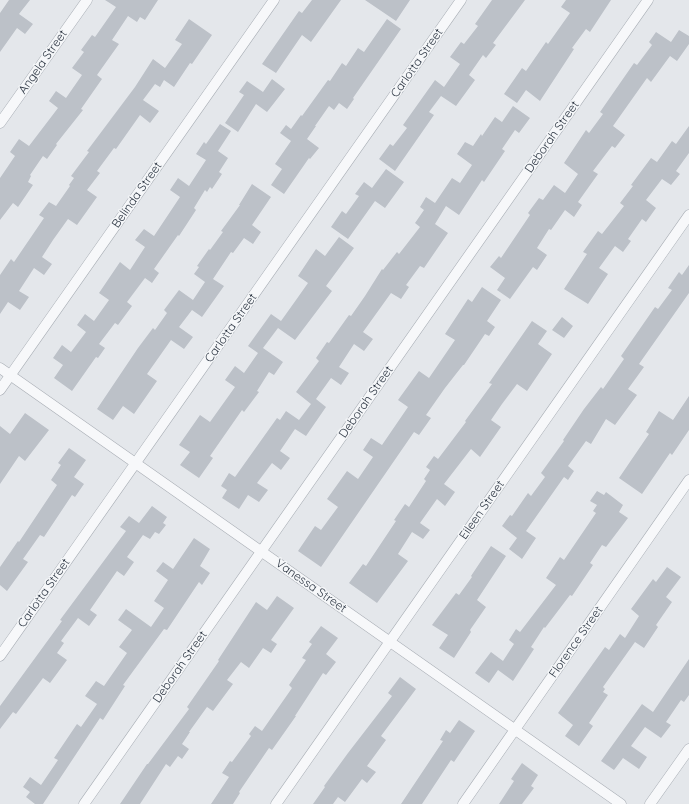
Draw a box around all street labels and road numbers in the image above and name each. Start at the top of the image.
street label: Carlotta Street [388,26,446,100]
street label: Angela Street [16,27,70,97]
street label: Deborah Street [522,98,582,176]
street label: Belinda Street [109,159,165,231]
street label: Carlotta Street [202,291,260,365]
street label: Deborah Street [336,363,396,441]
street label: Eileen Street [456,478,508,542]
street label: Carlotta Street [15,556,73,630]
street label: Vanessa Street [273,556,349,616]
street label: Florence Street [546,604,606,680]
street label: Deborah Street [150,628,210,706]

